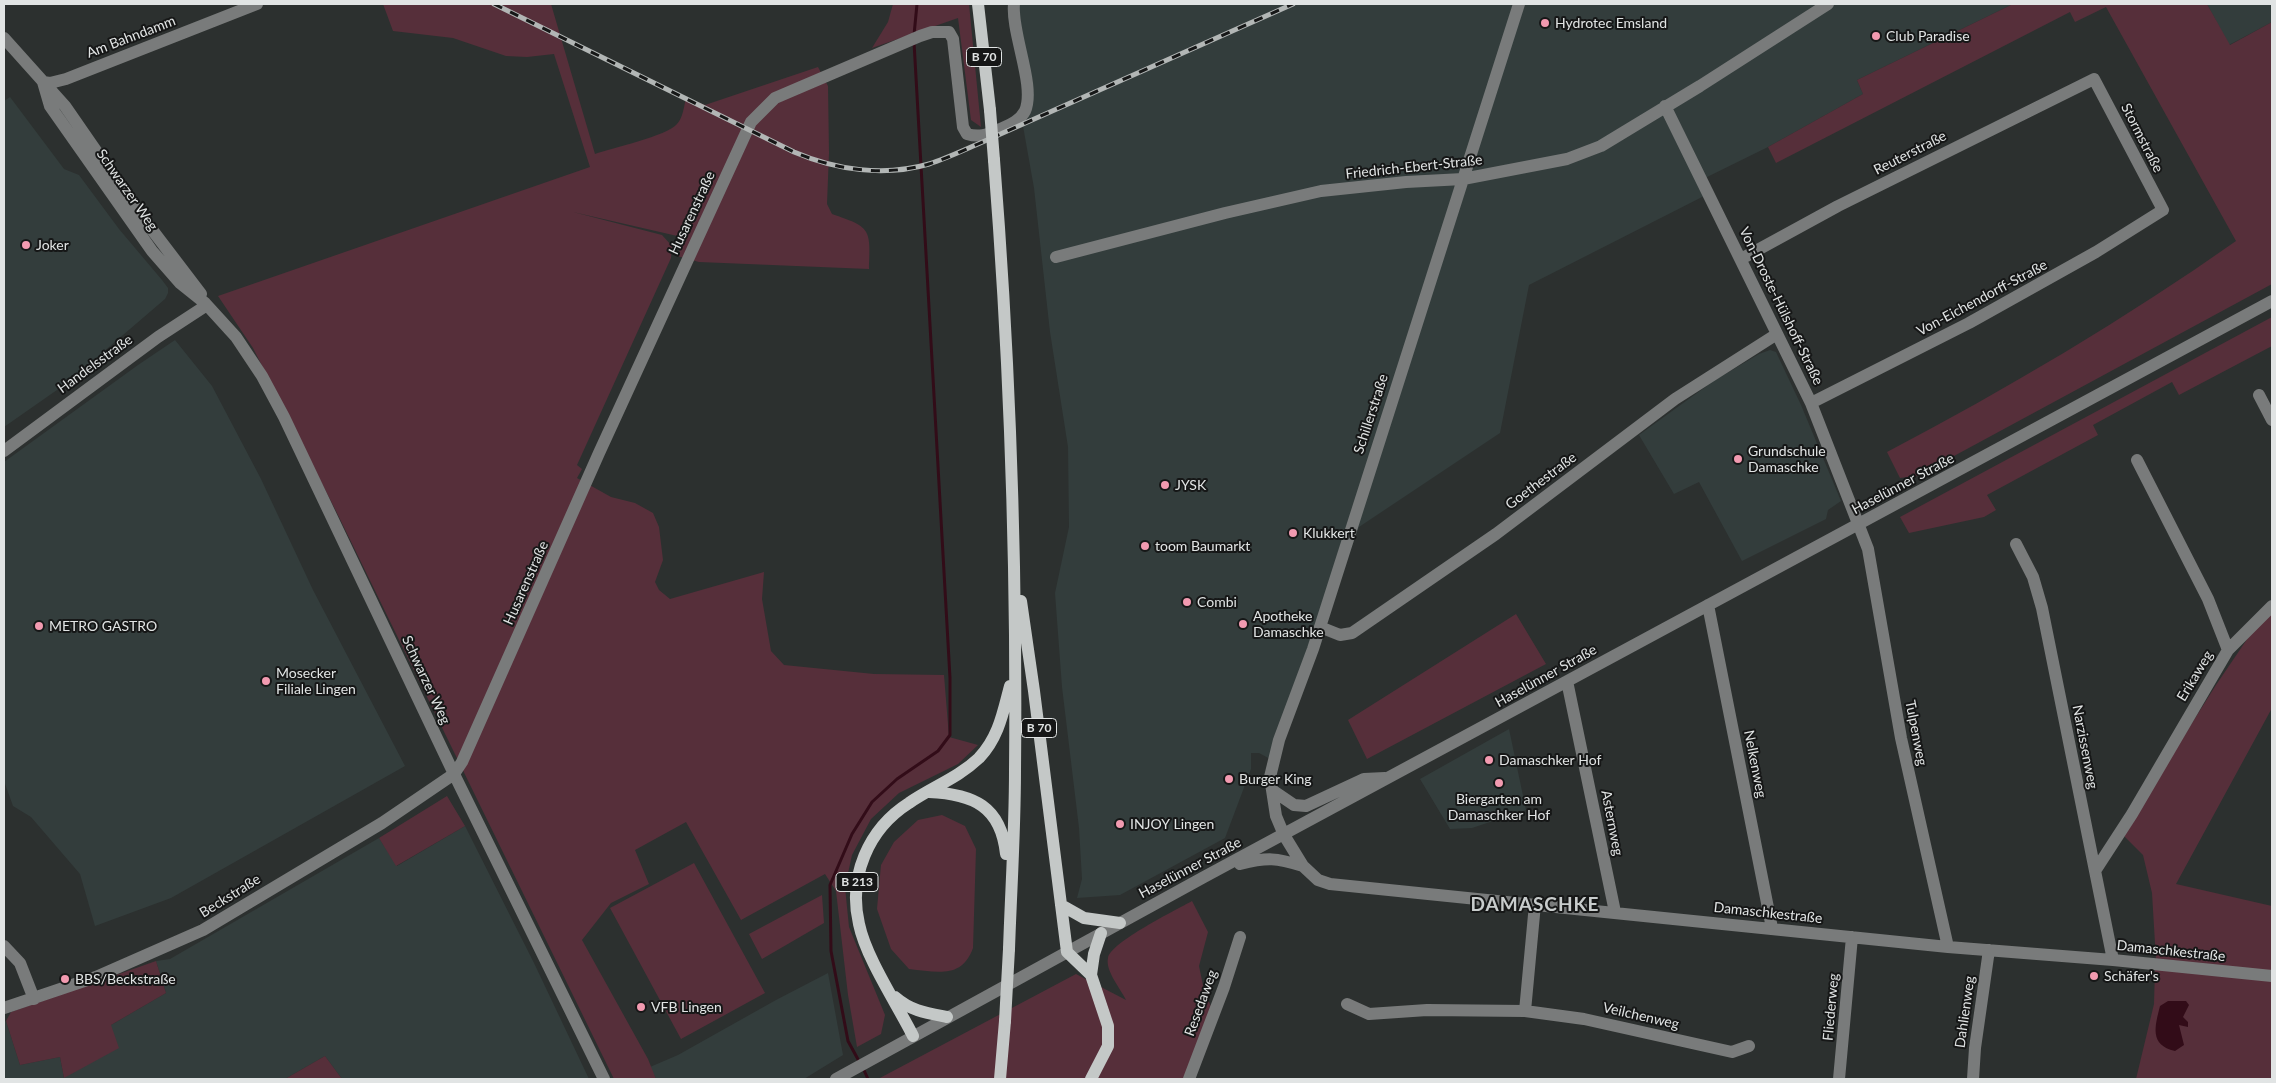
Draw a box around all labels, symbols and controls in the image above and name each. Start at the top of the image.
street label: Am Bahndamm [84,12,178,62]
place label: Hydrotec Emsland [1555,15,1667,31]
marker: Hydrotec Emsland [1539,17,1551,29]
place label: Club Paradise [1886,28,1970,44]
marker: Club Paradise [1870,30,1882,42]
road number: B 70 [966,48,1002,66]
street label: Stormstraße [2117,101,2167,175]
street label: Reuterstraße [1871,127,1949,179]
street label: Schwarzer Weg [93,146,161,234]
street label: Friedrich-Ebert-Straße [1345,151,1483,183]
street label: Husarenstraße [665,169,719,257]
street label: Von-Droste-Hülshoff-Straße [1735,224,1827,388]
place label: Joker [36,237,69,253]
marker: Joker [20,239,32,251]
street label: Von-Eichendorff-Straße [1914,256,2050,340]
street label: Handelsstraße [54,331,136,397]
street label: Schillerstraße [1350,372,1392,456]
place label: Grundschule Damaschke [1748,443,1826,476]
street label: Goethestraße [1502,449,1580,513]
street label: Haselünner Straße [1849,450,1957,518]
marker: Grundschule Damaschke [1732,453,1744,465]
place label: JYSK [1175,477,1206,493]
marker: JYSK [1159,479,1171,491]
place label: Klukkert [1303,525,1355,541]
marker: Klukkert [1287,527,1299,539]
place label: toom Baumarkt [1155,538,1250,554]
street label: Husarenstraße [500,539,552,627]
marker: toom Baumarkt [1139,540,1151,552]
place label: Combi [1197,594,1237,610]
marker: Combi [1181,596,1193,608]
place label: Apotheke Damaschke [1253,608,1324,640]
place label: METRO GASTRO [49,618,157,634]
marker: Apotheke Damaschke [1237,618,1249,630]
marker: METRO GASTRO [33,620,45,632]
street label: Schwarzer Weg [398,633,454,727]
street label: Haselünner Straße [1492,641,1600,711]
street label: Erikaweg [2173,648,2217,704]
place label: Mosecker Filiale Lingen [276,665,356,698]
marker: Mosecker Filiale Lingen [260,675,272,687]
street label: Tulpenweg [1901,699,1931,767]
street label: Narzissenweg [2069,704,2101,790]
road number: B 70 [1022,718,1056,738]
street label: Nelkenweg [1740,729,1770,799]
place label: Damaschker Hof [1499,752,1601,768]
marker: Damaschker Hof [1483,754,1495,766]
place label: Burger King [1239,771,1312,787]
marker: Burger King [1223,773,1235,785]
marker: Biergarten am Damaschker Hof [1493,777,1505,789]
street label: Asternweg [1597,789,1627,857]
place label: Biergarten am Damaschker Hof [1448,791,1550,824]
place label: INJOY Lingen [1130,816,1214,832]
marker: INJOY Lingen [1114,818,1126,830]
street label: Haselünner Straße [1136,834,1244,902]
street label: Beckstraße [196,871,264,921]
road number: B 213 [836,872,878,892]
district label: DAMASCHKE [1469,894,1601,916]
street label: Damaschkestraße [1713,899,1823,927]
street label: Damaschkestraße [2116,937,2226,965]
street label: Resedaweg [1181,967,1221,1039]
place label: Schäfer's [2104,968,2159,984]
marker: Schäfer's [2088,970,2100,982]
place label: BBS/Beckstraße [75,971,176,987]
marker: BBS/Beckstraße [59,973,71,985]
street label: Fliederweg [1820,973,1842,1041]
street label: Dahlienweg [1952,975,1978,1049]
place label: VFB Lingen [651,999,722,1015]
street label: Veilchenweg [1601,999,1681,1033]
marker: VFB Lingen [635,1001,647,1013]

